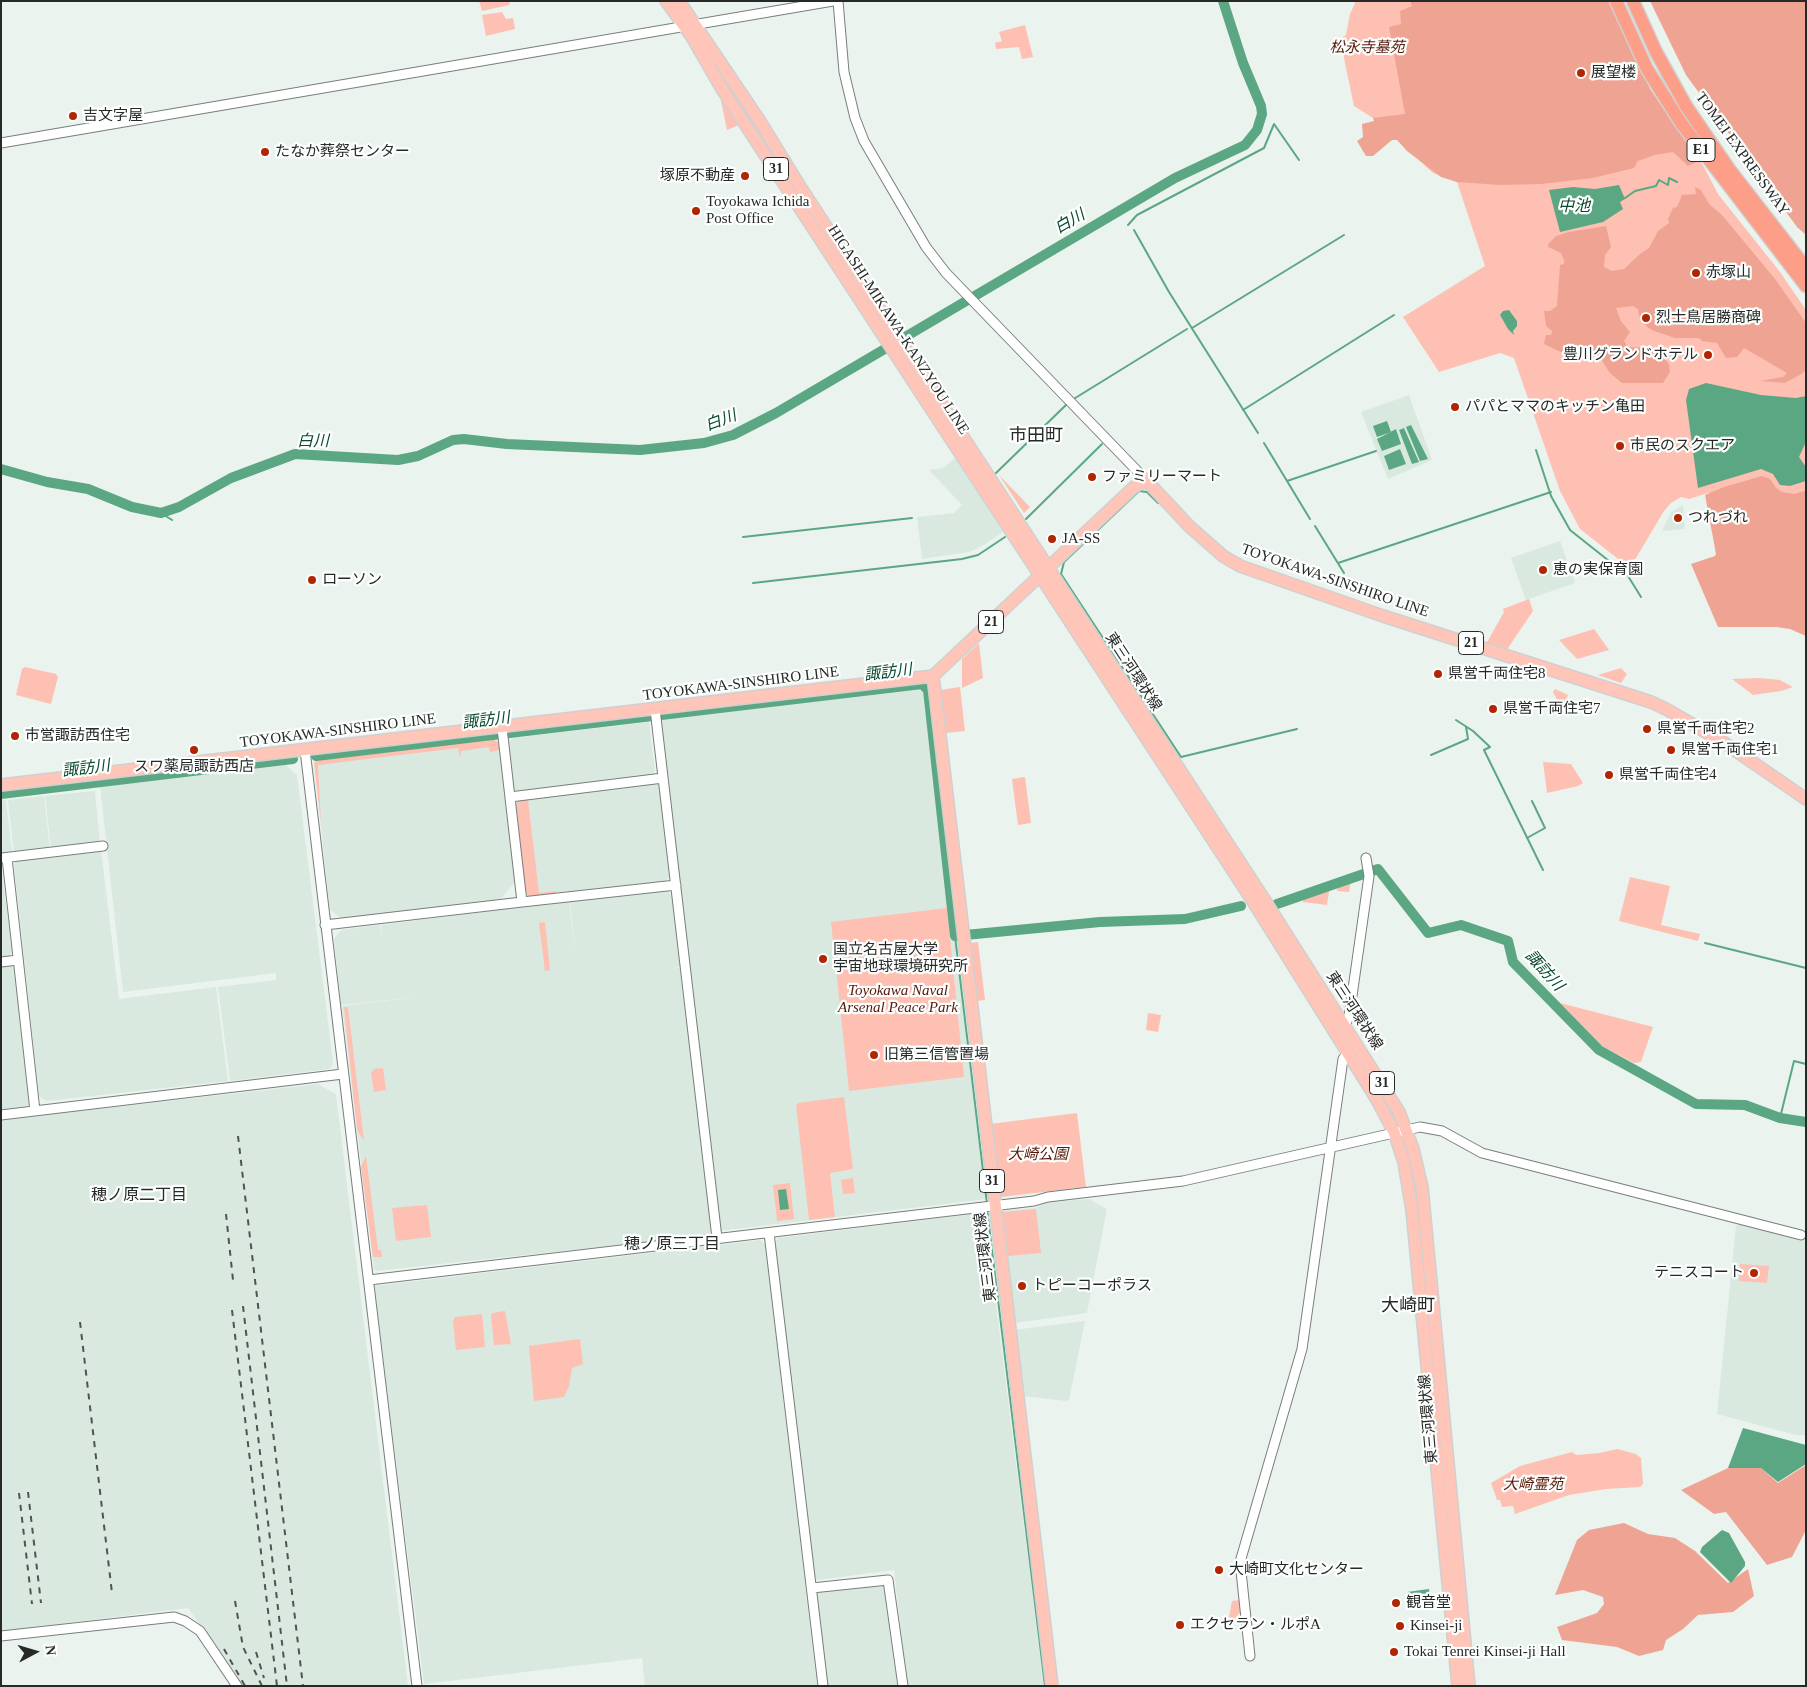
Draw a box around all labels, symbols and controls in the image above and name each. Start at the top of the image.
park label: 松永寺墓苑 [1330,39,1404,57]
place label: 展望楼 [1591,64,1636,82]
marker: 展望楼 [1575,67,1587,79]
street label: TOMEI EXPRESSWAY [1691,89,1793,219]
place label: 吉文字屋 [83,107,143,125]
marker: 吉文字屋 [67,110,79,122]
road number: E1 [1687,138,1715,162]
place label: たなか葬祭センター [275,143,410,161]
marker: たなか葬祭センター [259,146,271,158]
road number: 31 [764,157,788,180]
place label: 塚原不動産 [660,167,735,185]
marker: 塚原不動産 [739,170,751,182]
place label: Toyokawa Ichida Post Office [706,193,809,228]
water label: 中池 [1558,197,1590,217]
marker: Toyokawa Ichida Post Office [690,205,702,217]
water label: 白川 [1051,206,1089,238]
street label: HIGASHI-MIKAWA-KANZYOU LINE [824,222,972,438]
place label: 赤塚山 [1706,264,1751,282]
marker: 赤塚山 [1690,267,1702,279]
place label: 烈士鳥居勝商碑 [1656,309,1761,327]
marker: 烈士鳥居勝商碑 [1640,312,1652,324]
place label: 豊川グランドホテル [1563,346,1698,364]
marker: 豊川グランドホテル [1702,349,1714,361]
place label: パパとママのキッチン亀田 [1465,398,1645,416]
marker: パパとママのキッチン亀田 [1449,401,1461,413]
water label: 白川 [703,406,739,436]
district label: 市田町 [1009,425,1063,447]
water label: 白川 [297,432,329,452]
place label: 市民のスクエア [1630,437,1735,455]
marker: 市民のスクエア [1614,440,1626,452]
place label: ファミリーマート [1102,468,1222,486]
marker: ファミリーマート [1086,471,1098,483]
place label: つれづれ [1688,509,1748,527]
marker: つれづれ [1672,512,1684,524]
place label: JA-SS [1062,530,1100,548]
marker: JA-SS [1046,533,1058,545]
street label: TOYOKAWA-SINSHIRO LINE [1239,540,1431,622]
place label: 恵の実保育園 [1553,561,1643,579]
marker: 恵の実保育園 [1537,564,1549,576]
place label: ローソン [322,571,382,589]
marker: ローソン [306,574,318,586]
road number: 21 [978,610,1004,634]
street label: 東三河環状線 [1101,629,1165,715]
road number: 21 [1458,632,1484,654]
water label: 諏訪川 [863,661,913,685]
street label: TOYOKAWA-SINSHIRO LINE [642,663,840,705]
place label: 県営千両住宅8 [1448,665,1545,683]
marker: 県営千両住宅8 [1432,668,1444,680]
place label: 県営千両住宅7 [1503,700,1600,718]
marker: 県営千両住宅7 [1487,703,1499,715]
water label: 諏訪川 [461,709,511,733]
street label: TOYOKAWA-SINSHIRO LINE [239,710,437,752]
place label: 県営千両住宅2 [1657,720,1754,738]
marker: 県営千両住宅2 [1641,723,1653,735]
place label: 市営諏訪西住宅 [25,727,130,745]
marker: 市営諏訪西住宅 [9,730,21,742]
place label: 県営千両住宅1 [1681,741,1778,759]
marker: スワ薬局諏訪西店 [188,744,200,756]
marker: 県営千両住宅1 [1665,744,1677,756]
water label: 諏訪川 [61,757,111,781]
place label: スワ薬局諏訪西店 [134,758,254,776]
place label: 県営千両住宅4 [1619,766,1716,784]
marker: 県営千両住宅4 [1603,769,1615,781]
place label: 国立名古屋大学 宇宙地球環境研究所 [833,941,968,976]
water label: 諏訪川 [1521,947,1567,995]
marker: 国立名古屋大学 宇宙地球環境研究所 [817,953,829,965]
street label: 東三河環状線 [1322,968,1386,1054]
park label: Toyokawa Naval Arsenal Peace Park [838,982,958,1017]
place label: 旧第三信管置場 [884,1046,989,1064]
marker: 旧第三信管置場 [868,1049,880,1061]
road number: 31 [1370,1072,1394,1094]
park label: 大崎公園 [1008,1146,1068,1164]
road number: 31 [980,1170,1004,1192]
district label: 穂ノ原二丁目 [91,1186,187,1206]
street label: 東三河環状線 [972,1211,1000,1303]
district label: 穂ノ原三丁目 [624,1235,720,1255]
place label: テニスコート [1654,1264,1744,1282]
marker: テニスコート [1748,1267,1760,1279]
place label: トピーコーポラス [1032,1277,1152,1295]
marker: トピーコーポラス [1016,1280,1028,1292]
district label: 大崎町 [1381,1295,1435,1317]
street label: 東三河環状線 [1416,1373,1442,1465]
park label: 大崎霊苑 [1503,1476,1563,1494]
place label: 大崎町文化センター [1229,1561,1364,1579]
marker: 大崎町文化センター [1213,1564,1225,1576]
place label: 観音堂 [1406,1594,1451,1612]
marker: 観音堂 [1390,1597,1402,1609]
place label: エクセラン・ルポA [1190,1616,1321,1634]
place label: Kinsei-ji [1410,1617,1462,1635]
marker: エクセラン・ルポA [1174,1619,1186,1631]
marker: Kinsei-ji [1394,1620,1406,1632]
north arrow [10,1627,60,1677]
place label: Tokai Tenrei Kinsei-ji Hall [1404,1643,1566,1661]
text: N [42,1645,58,1656]
marker: Tokai Tenrei Kinsei-ji Hall [1388,1646,1400,1658]

